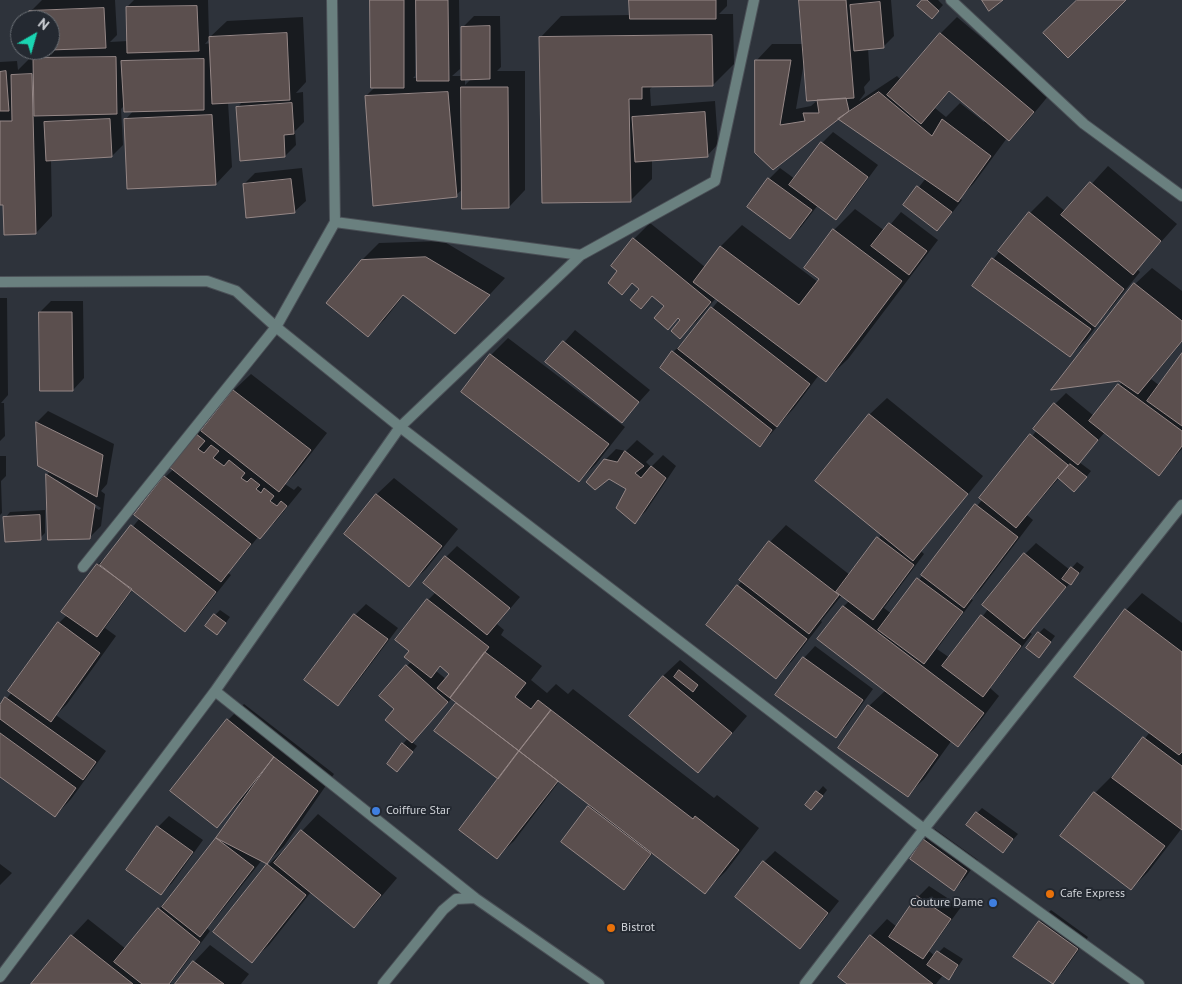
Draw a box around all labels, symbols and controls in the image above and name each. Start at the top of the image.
north arrow [10,10,60,60]
text: N [34,14,53,34]
place label: Coiffure Star [386,804,450,818]
marker: Coiffure Star [370,805,382,817]
place label: Cafe Express [1060,887,1125,901]
marker: Cafe Express [1044,888,1056,900]
place label: Couture Dame [910,896,983,910]
marker: Couture Dame [987,897,999,909]
place label: Bistrot [621,921,655,935]
marker: Bistrot [605,922,617,934]

